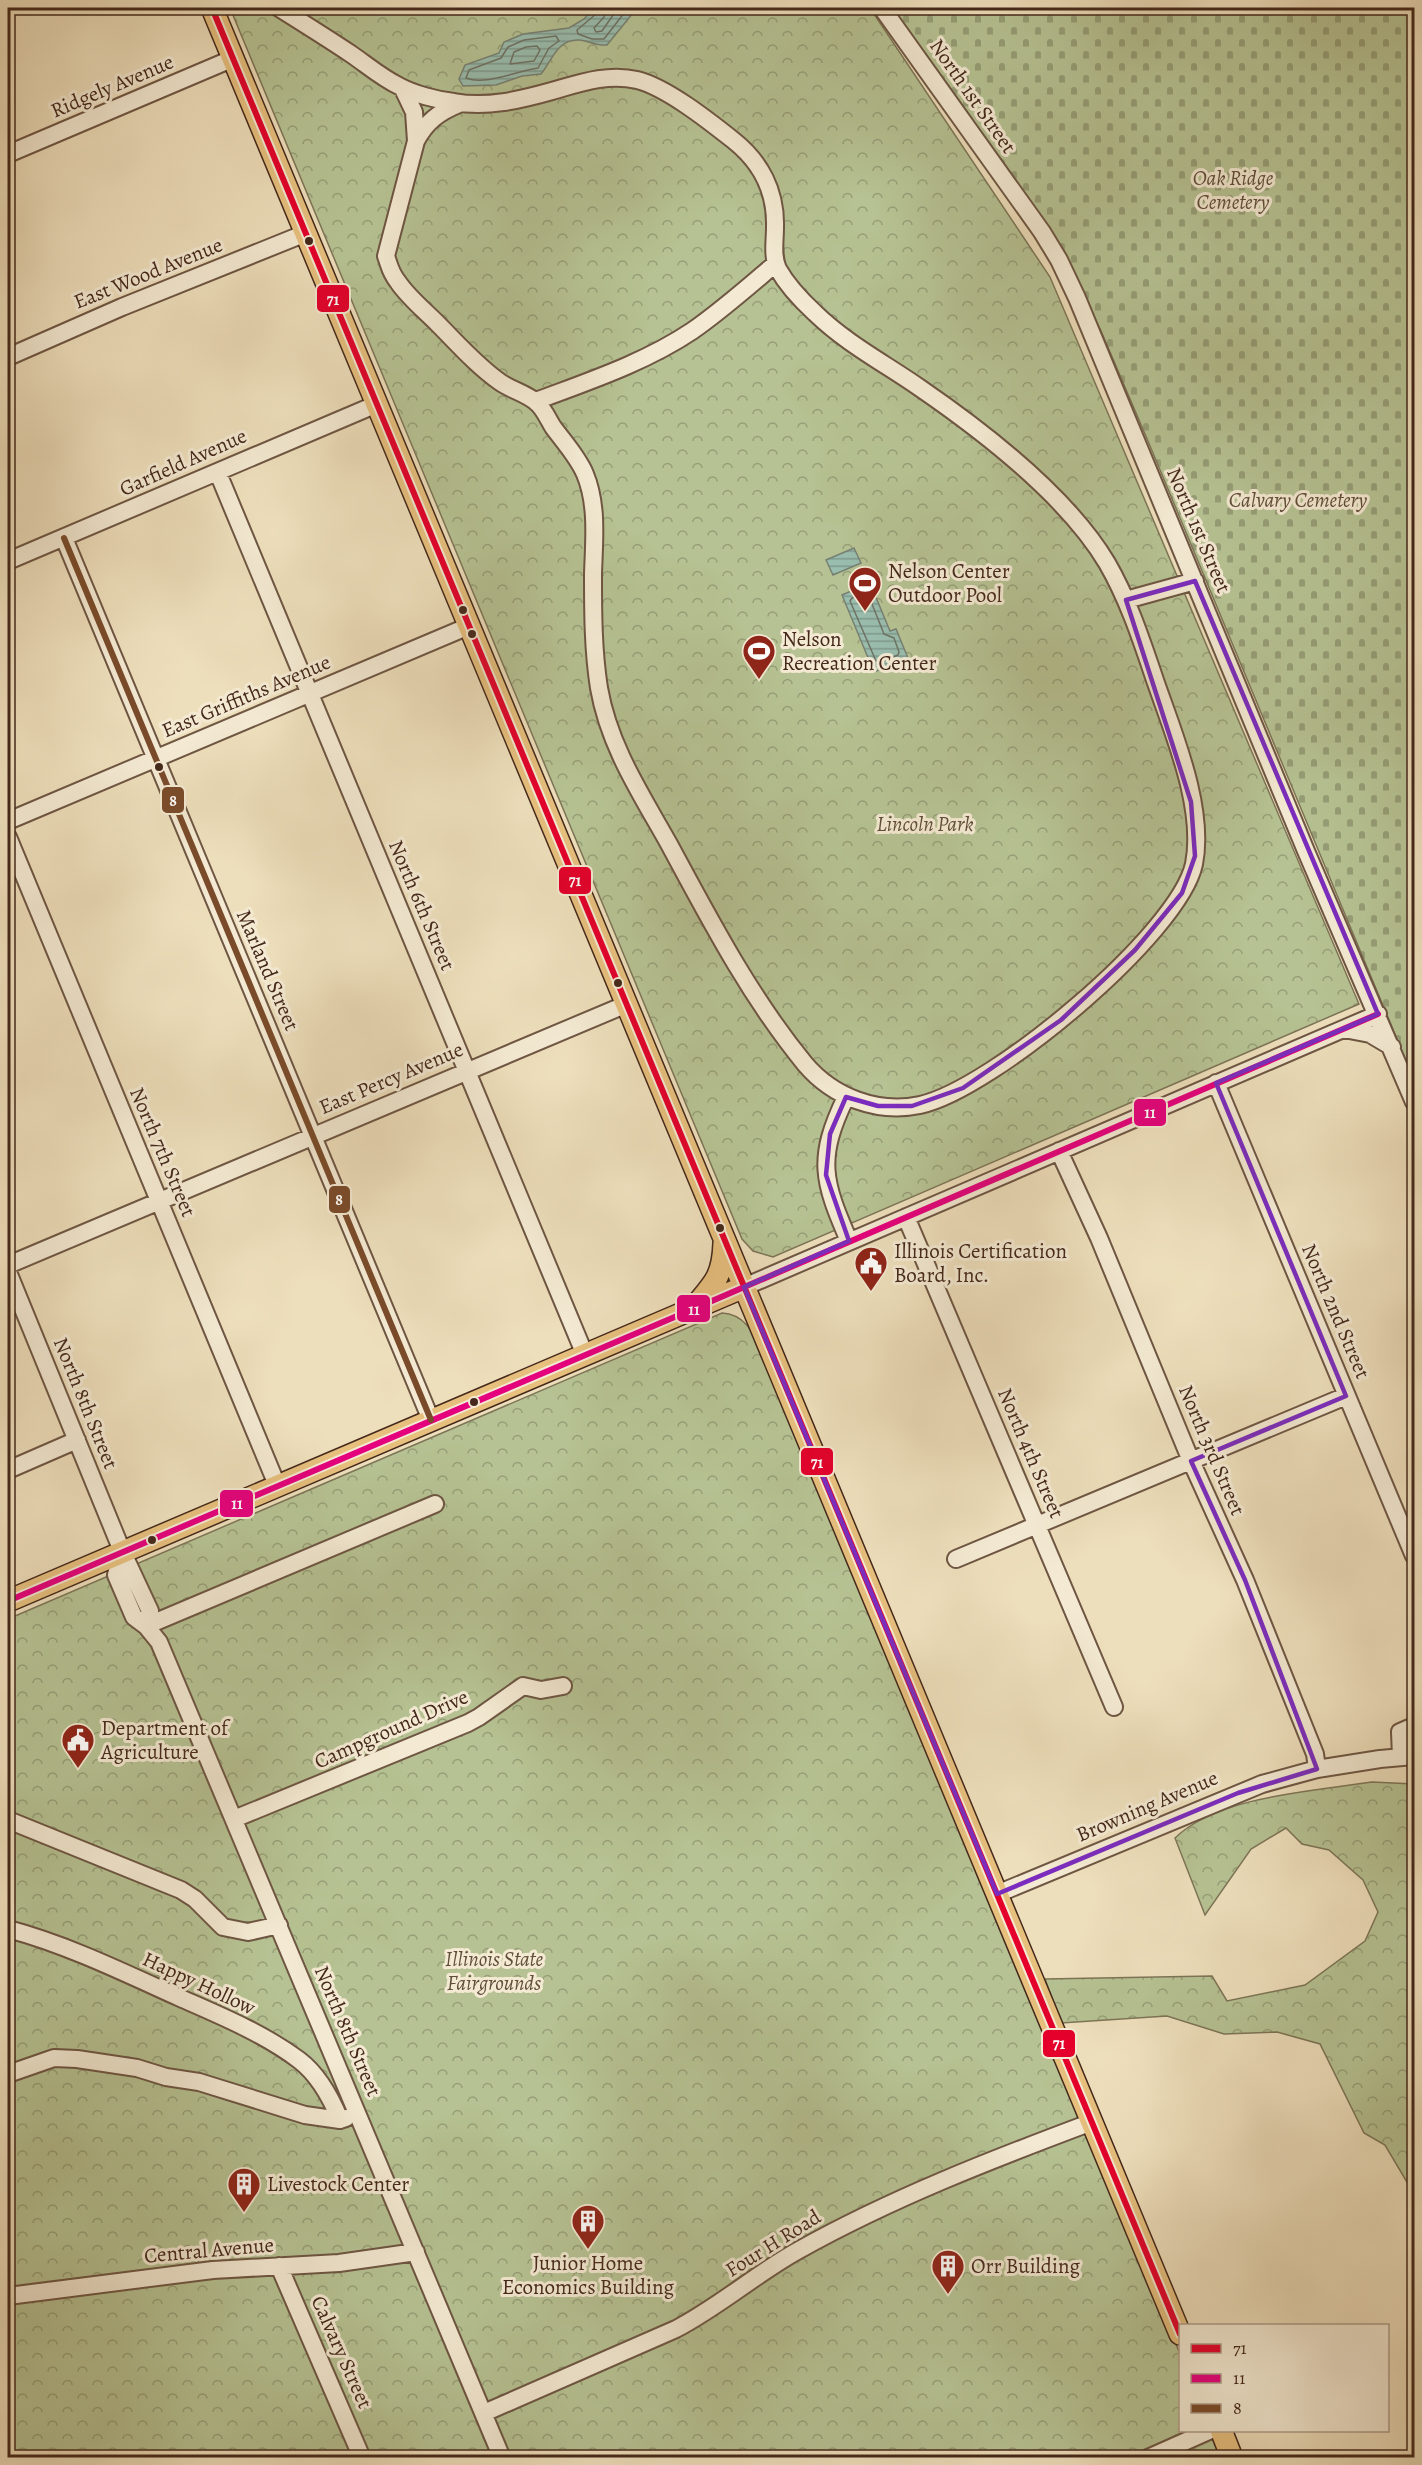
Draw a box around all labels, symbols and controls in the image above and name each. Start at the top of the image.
street label: North 1st Street [923,33,1023,159]
street label: Ridgely Avenue [46,48,178,124]
park label: Oak Ridge Cemetery [1193,164,1274,216]
street label: East Wood Avenue [69,230,227,316]
unlabelled marker [303,235,315,247]
line badge: 71 [316,284,350,313]
text: 71 [327,289,340,311]
street label: Garfield Avenue [115,421,251,503]
street label: North 1st Street [1160,463,1238,597]
park label: Calvary Cemetery [1229,486,1367,514]
place label: Nelson Center Outdoor Pool [888,557,1010,609]
sports icon: Nelson Center Outdoor Pool [847,565,883,612]
unlabelled marker [457,604,469,616]
place label: Nelson Recreation Center [782,625,937,677]
unlabelled marker [466,628,478,640]
sports icon: Nelson Recreation Center [741,633,777,680]
street label: East Griffiths Avenue [157,648,335,744]
unlabelled marker [153,761,165,773]
line badge: 8 [161,786,185,814]
text: 8 [169,790,177,812]
park label: Lincoln Park [876,810,974,838]
street label: North 6th Street [382,835,462,975]
line badge: 71 [558,866,592,895]
text: 71 [569,870,582,892]
street label: Marland Street [230,905,306,1035]
unlabelled marker [612,977,624,989]
street label: East Percy Avenue [315,1035,467,1121]
street label: North 7th Street [123,1083,203,1221]
line badge: 11 [1133,1098,1167,1127]
text: 11 [1144,1102,1156,1124]
line badge: 8 [328,1185,351,1214]
text: 8 [335,1189,343,1211]
unlabelled marker [714,1222,726,1234]
place label: Illinois Certification Board, Inc. [894,1237,1067,1289]
street label: North 2nd Street [1295,1239,1377,1383]
public building icon: Illinois Certification Board, Inc. [853,1245,889,1292]
line badge: 11 [676,1294,711,1323]
text: 11 [688,1299,700,1321]
street label: North 8th Street [47,1333,125,1473]
street label: North 3rd Street [1172,1380,1252,1520]
street label: North 4th Street [991,1384,1071,1522]
unlabelled marker [468,1396,480,1408]
line badge: 71 [800,1447,834,1476]
text: 71 [811,1452,824,1474]
line badge: 11 [219,1489,254,1518]
text: 11 [231,1493,243,1515]
unlabelled marker [146,1534,158,1546]
street label: Campground Drive [310,1682,472,1776]
place label: Department of Agriculture [100,1714,231,1766]
public building icon: Department of Agriculture [60,1722,96,1769]
street label: Browning Avenue [1072,1764,1222,1848]
street label: Happy Hollow [138,1945,260,2021]
park label: Illinois State Fairgrounds [445,1945,543,1997]
street label: North 8th Street [308,1961,388,2101]
line badge: 71 [1042,2029,1076,2058]
text: 71 [1053,2033,1066,2055]
building icon: Livestock Center [226,2166,262,2213]
place label: Livestock Center [267,2170,409,2198]
street label: Four H Road [720,2202,827,2283]
building icon: Junior Home Economics Building [570,2203,606,2250]
street label: Central Avenue [143,2230,275,2270]
building icon: Orr Building [930,2248,966,2295]
place label: Junior Home Economics Building [502,2249,674,2301]
place label: Orr Building [971,2252,1080,2280]
street label: Calvary Street [305,2291,379,2413]
legend [1179,2324,1389,2432]
text: 71 [1233,2336,1247,2360]
text: 11 [1233,2366,1245,2390]
text: 8 [1233,2396,1242,2420]

